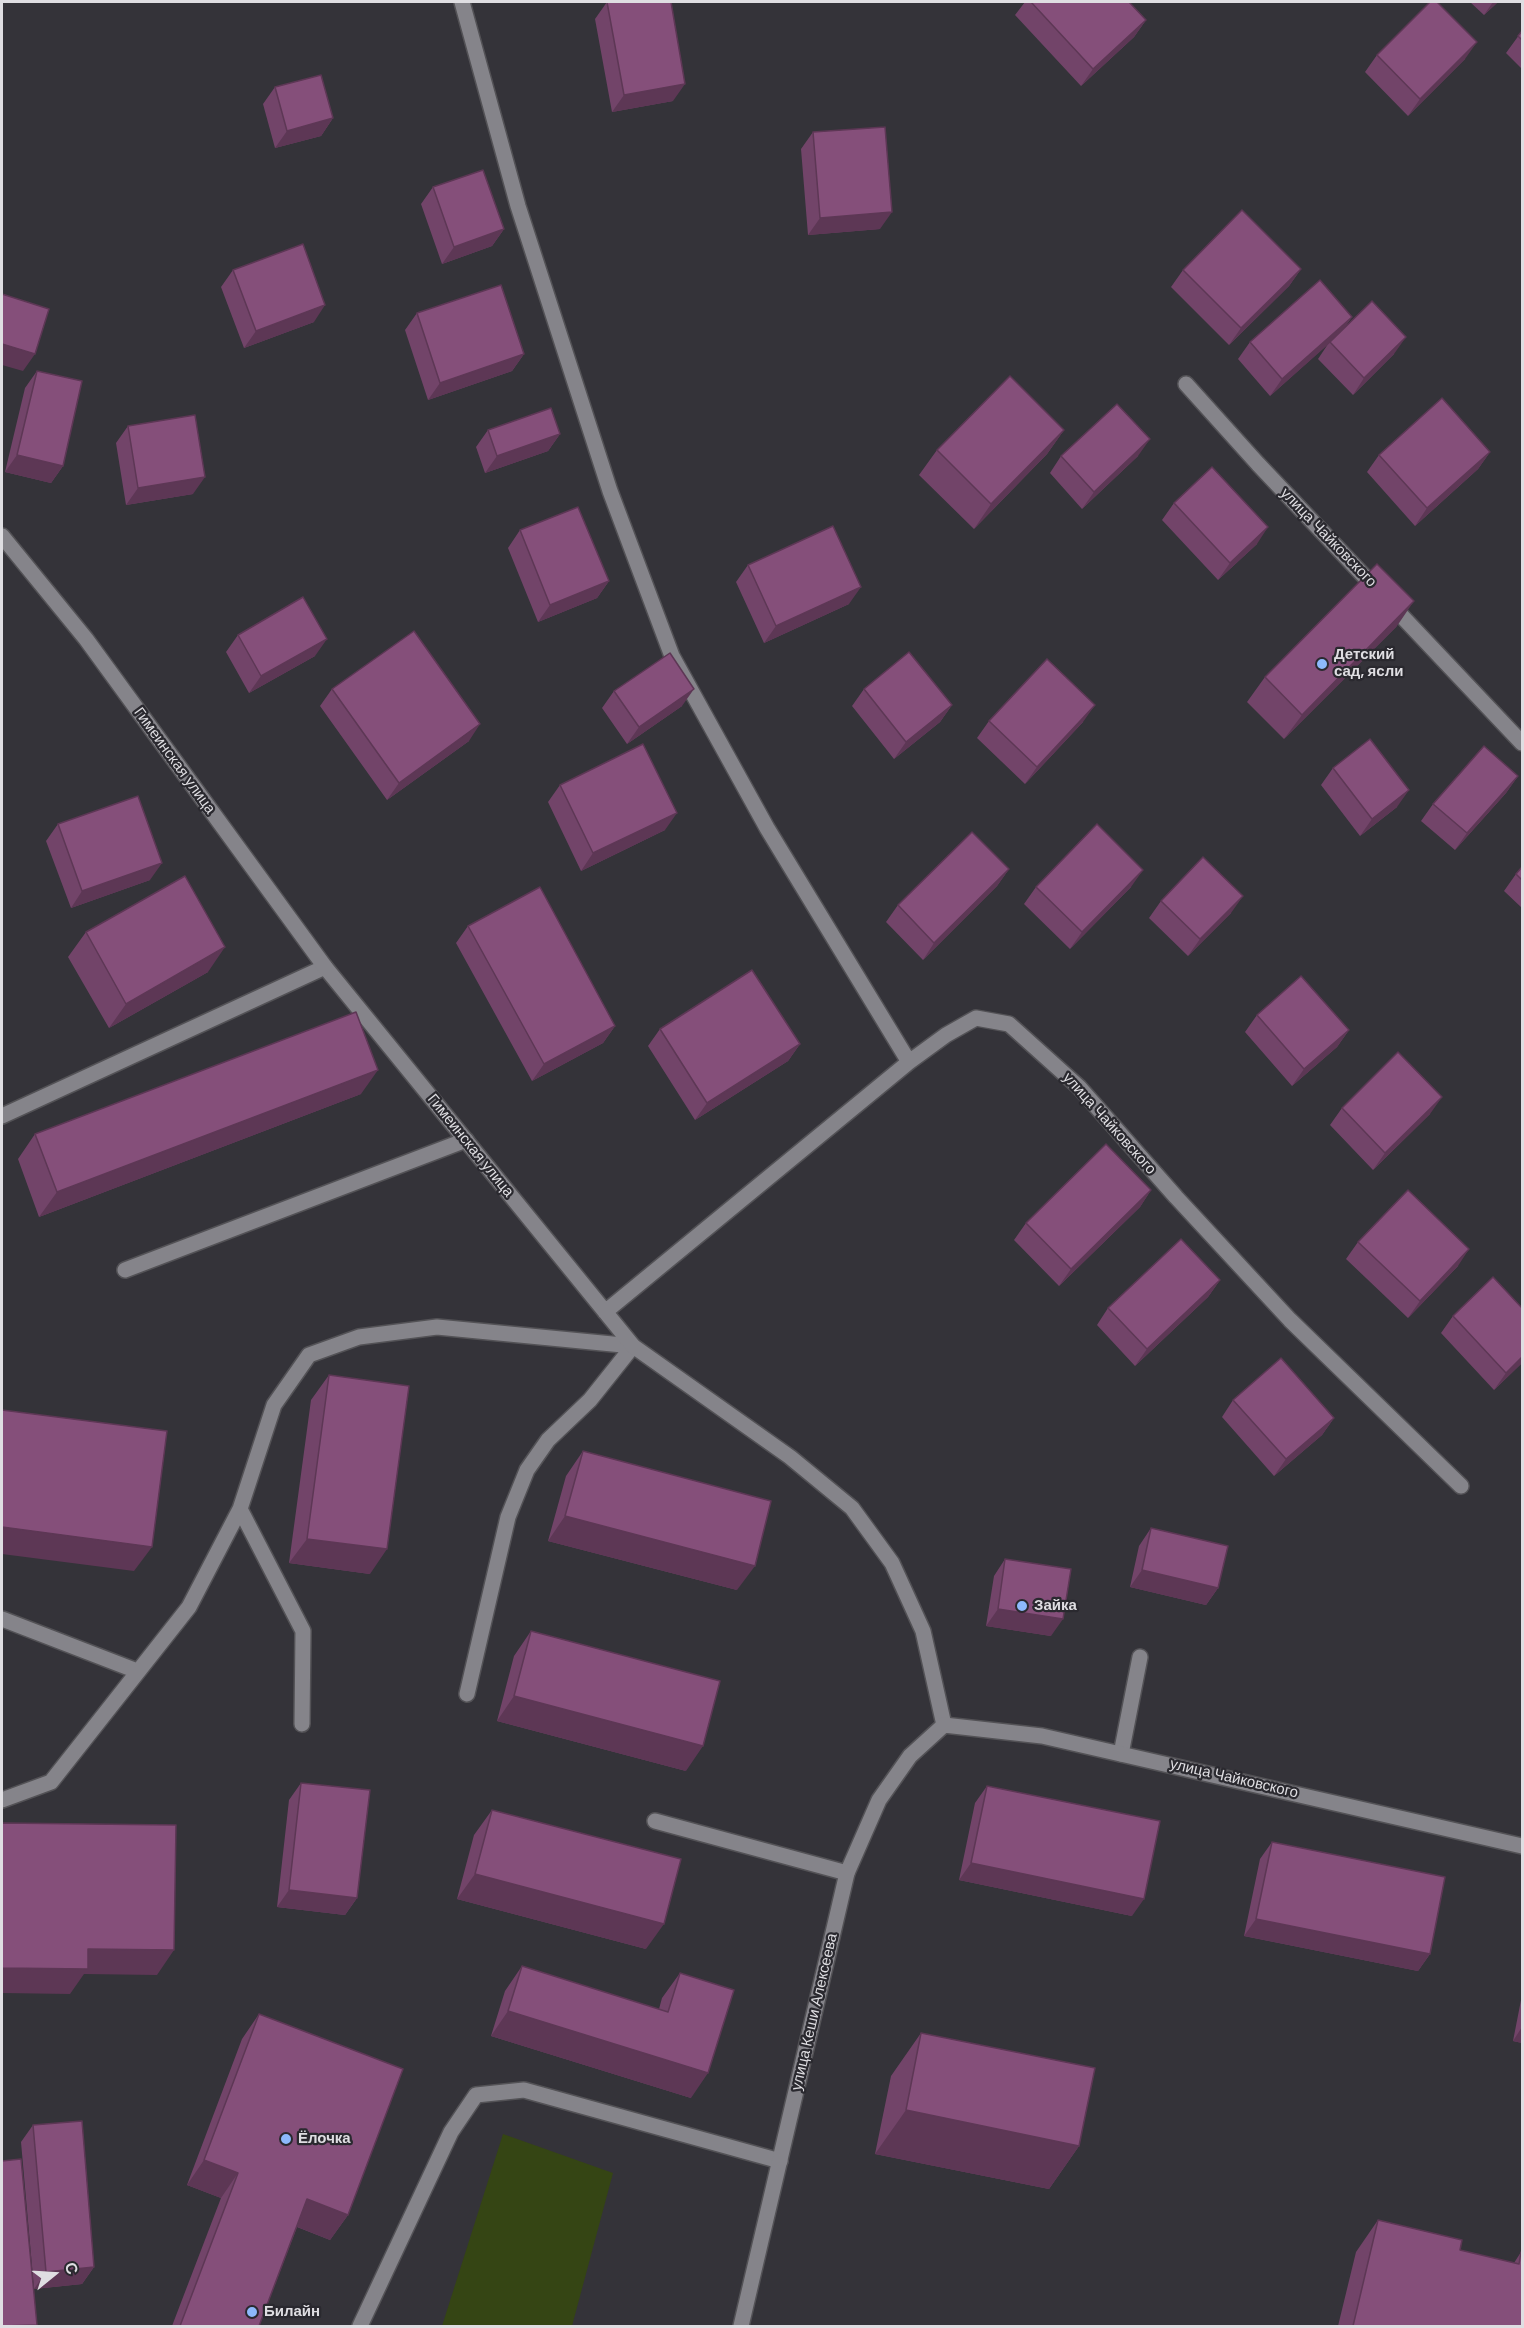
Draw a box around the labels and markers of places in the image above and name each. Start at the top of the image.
place label: Детский сад, ясли [1334,646,1403,681]
marker: Детский сад, ясли [1315,657,1329,671]
place label: Зайка [1034,1597,1077,1615]
marker: Зайка [1015,1599,1029,1613]
place label: Ёлочка [298,2130,351,2148]
marker: Ёлочка [279,2132,293,2146]
place label: Билайн [264,2303,320,2321]
marker: Билайн [245,2305,259,2319]

